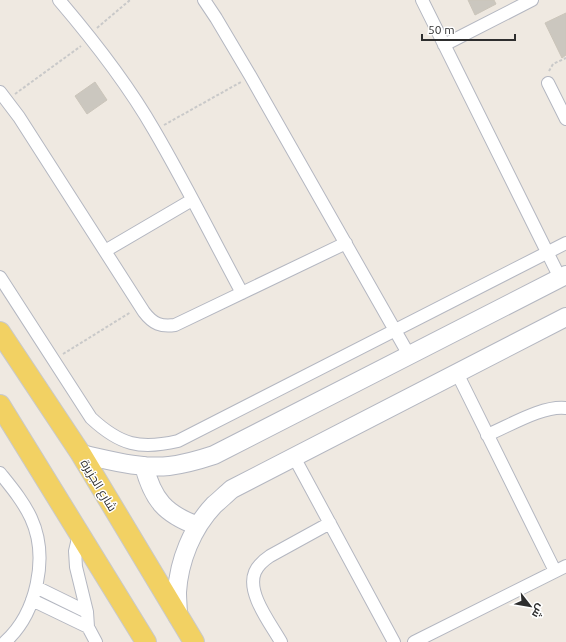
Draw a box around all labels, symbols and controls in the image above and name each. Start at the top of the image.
scale bar [422,16,515,42]
text: 50 m [428,23,455,36]
street label: شارع الجزيرة [77,457,120,514]
north arrow [510,586,550,626]
text: ش [529,601,547,620]

